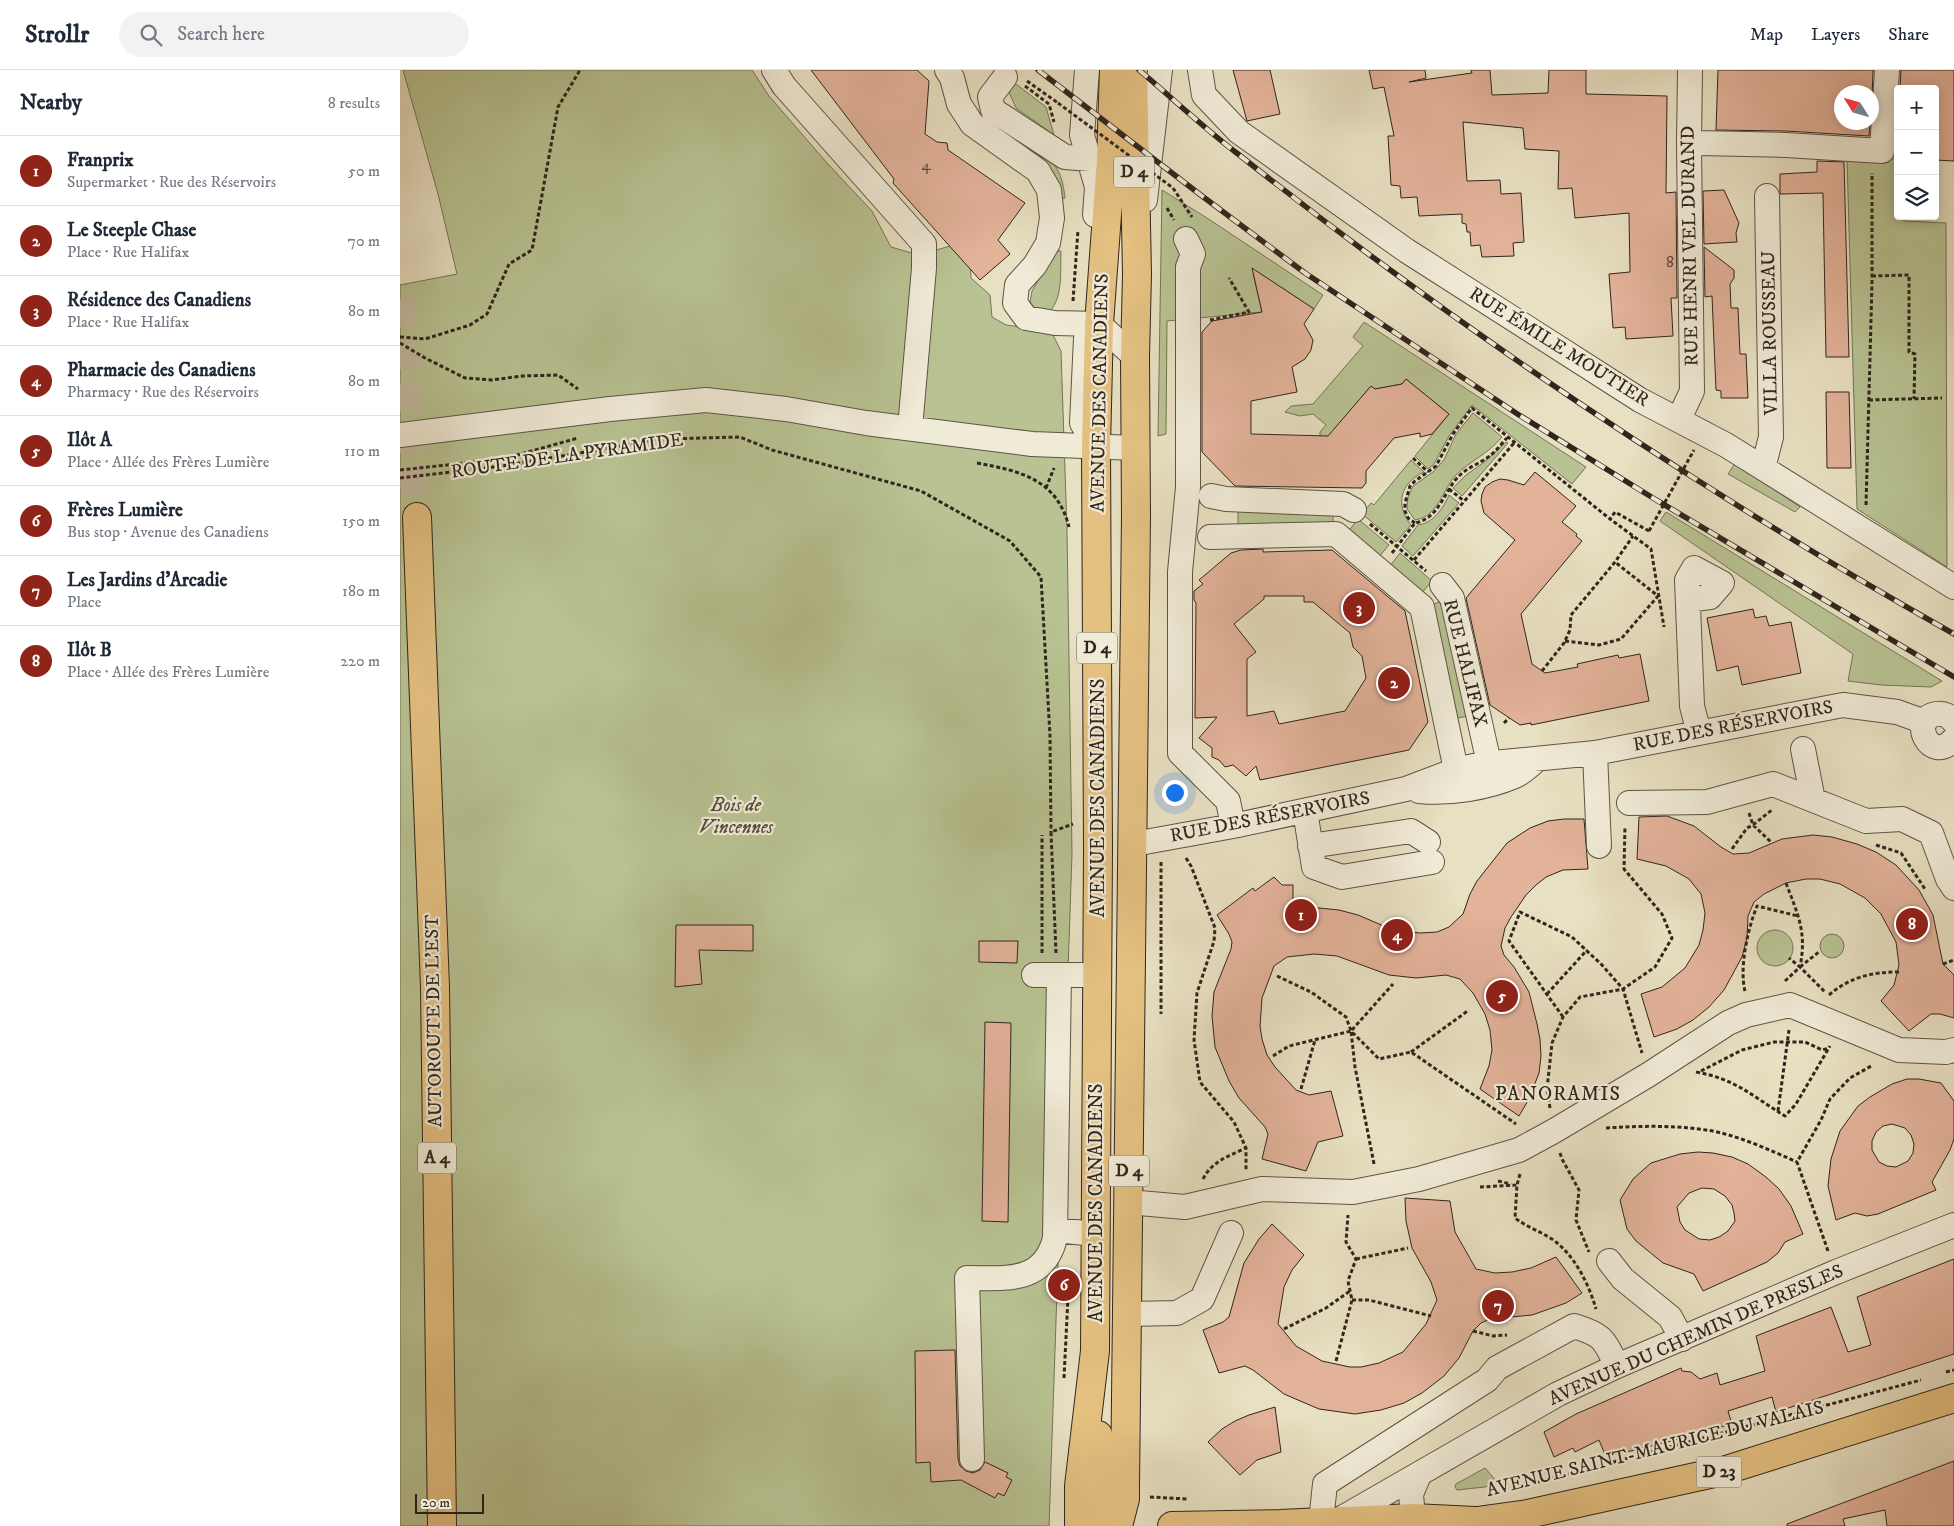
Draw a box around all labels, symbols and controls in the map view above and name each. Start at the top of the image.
search box [119,12,469,57]
text: Strollr [25,20,89,50]
icon: search [137,21,165,49]
text: Search here [177,23,265,46]
text: Map [1750,24,1783,46]
text: Layers [1811,24,1860,46]
text: Share [1888,24,1929,46]
north arrow [1834,85,1879,130]
map controls [1894,85,1939,220]
button: + [1894,85,1939,130]
text: Nearby [20,90,82,116]
text: 8 results [328,93,380,113]
street label: RUE HENRI VEL DURAND [1676,126,1704,366]
button: − [1894,130,1939,175]
text: Franprix [67,149,134,172]
house number: 4 [921,155,931,175]
road number: D 4 [1114,156,1154,188]
text: 1 [33,161,39,181]
text: 50 m [348,161,380,181]
text: Supermarket · Rue des Réservoirs [67,172,276,192]
button: layers [1894,175,1939,220]
text: Le Steeple Chase [67,219,196,242]
text: 2 [32,231,40,251]
text: 70 m [348,231,380,251]
text: Place · Rue Halifax [67,242,189,262]
street label: VILLA ROUSSEAU [1757,250,1783,416]
house number: 8 [1666,252,1674,272]
street label: AVENUE DES CANADIENS [1086,273,1114,513]
street label: RUE ÉMILE MOUTIER [1465,281,1654,412]
text: Résidence des Canadiens [67,289,251,312]
text: 3 [33,301,39,321]
text: 80 m [348,301,380,321]
text: Place · Rue Halifax [67,312,189,332]
text: Pharmacie des Canadiens [67,359,256,382]
text: 4 [31,371,41,391]
text: 80 m [348,371,380,391]
text: Pharmacy · Rue des Réservoirs [67,382,259,402]
street label: ROUTE DE LA PYRAMIDE [449,428,685,484]
text: Ilôt A [67,429,112,452]
text: 5 [32,441,40,461]
text: 110 m [344,441,380,461]
text: Place · Allée des Frères Lumière [67,452,269,472]
text: Frères Lumière [67,499,183,522]
text: 6 [32,511,40,531]
text: 150 m [342,511,380,531]
text: Bus stop · Avenue des Canadiens [67,522,269,542]
text: Les Jardins d'Arcadie [67,569,227,592]
text: 7 [32,581,40,601]
text: 180 m [342,581,380,601]
pin: 3 [1343,589,1375,627]
text: Place [67,592,101,612]
street label: RUE HALIFAX [1438,597,1492,730]
road number: D 4 [1077,632,1117,664]
text: Ilôt B [67,639,112,662]
text: 8 [32,651,40,671]
text: 220 m [340,651,380,671]
text: Place · Allée des Frères Lumière [67,662,269,682]
pin: 2 [1378,664,1410,702]
street label: AVENUE DES CANADIENS [1087,679,1110,917]
street label: RUE DES RÉSERVOIRS [1631,694,1835,757]
your location [1162,780,1188,806]
street label: RUE DES RÉSERVOIRS [1168,785,1372,848]
park label: Bois de Vincennes [699,794,774,839]
pin: 1 [1285,896,1317,934]
pin: 8 [1896,905,1928,943]
street label: AUTOROUTE DE L’EST [421,914,447,1128]
pin: 4 [1381,916,1413,954]
pin: 5 [1486,977,1518,1015]
district label: PANORAMIS [1495,1082,1621,1107]
street label: AVENUE DES CANADIENS [1085,1084,1108,1322]
road number: A 4 [418,1142,456,1174]
road number: D 4 [1109,1156,1149,1186]
street label: AVENUE DU CHEMIN DE PRESLES [1545,1259,1847,1411]
pin: 6 [1048,1266,1080,1304]
pin: 7 [1482,1287,1514,1325]
street label: AVENUE SAINT-MAURICE DU VALAIS [1484,1396,1826,1502]
road number: D 23 [1696,1456,1742,1488]
scale bar [415,1491,484,1514]
text: 20 m [422,1494,450,1512]

